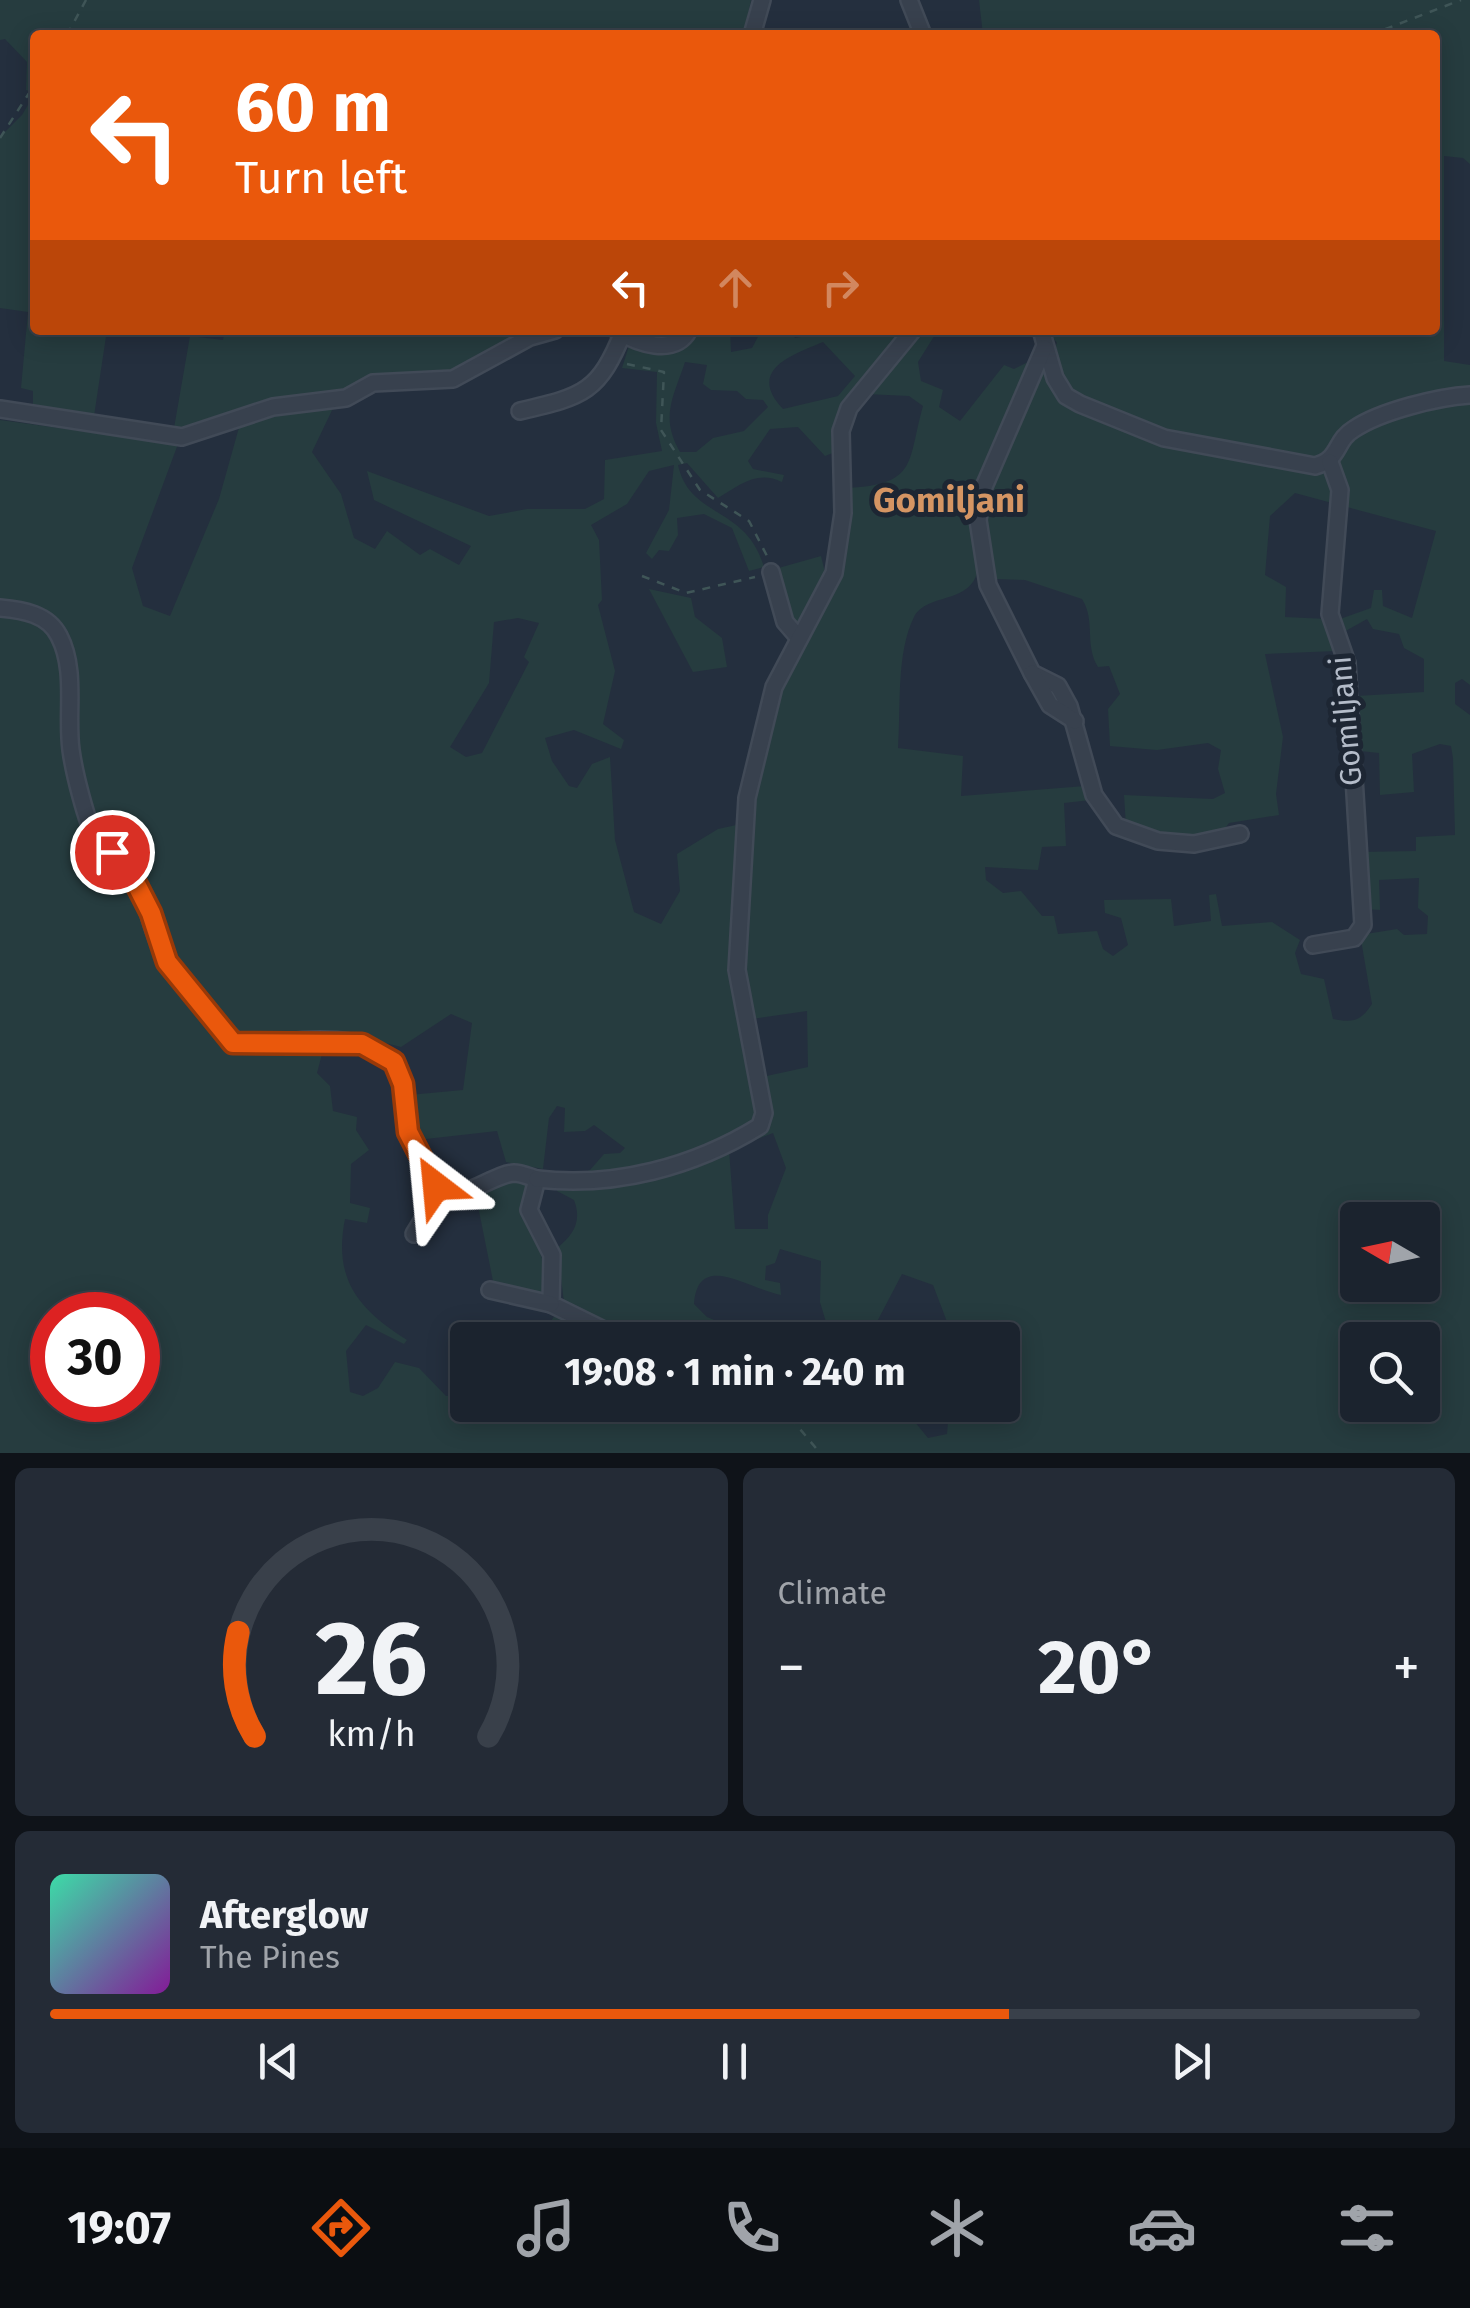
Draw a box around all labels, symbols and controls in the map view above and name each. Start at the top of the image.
text: 60 m [235,66,391,150]
icon: left [70,70,200,200]
text: Turn left [235,151,407,205]
icon: left [603,260,658,315]
icon: ahead [708,260,763,315]
icon: right [813,260,868,315]
district label: Gomiljani [873,479,1025,521]
street label: Gomiljani [1322,655,1370,787]
pin [70,810,155,895]
icon: arrive [85,825,140,880]
position arrow [384,1134,488,1238]
north arrow [1340,1202,1440,1302]
map controls [1340,1202,1440,1422]
speed limit sign: 30 [30,1292,160,1422]
button: search [1340,1322,1440,1422]
text: 19:08 · 1 min · 240 m [564,1349,906,1395]
text: Climate [778,1574,887,1612]
text: 26 [315,1597,427,1722]
text: 20° [1038,1623,1160,1713]
text: − [778,1635,805,1701]
text: + [1393,1635,1420,1701]
text: km/h [327,1713,415,1755]
text: Afterglow [200,1892,368,1938]
text: The Pines [200,1938,340,1976]
icon: previous [251,2034,306,2089]
icon: pause [707,2034,762,2089]
icon: next [1164,2034,1219,2089]
icon: directions [306,2193,376,2263]
icon: music [511,2193,581,2263]
icon: phone [717,2193,787,2263]
icon: climate [922,2193,992,2263]
icon: car [1127,2193,1197,2263]
icon: filters [1332,2193,1402,2263]
text: 19:07 [68,2201,171,2255]

